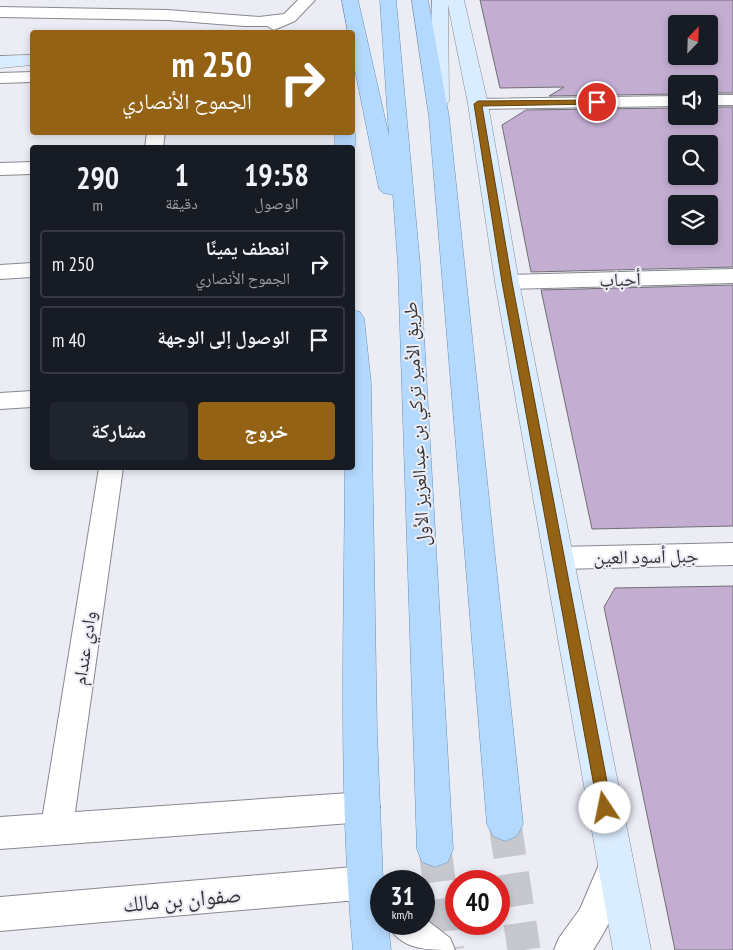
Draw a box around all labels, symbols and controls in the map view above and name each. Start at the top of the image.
north arrow [668,15,718,65]
map controls [668,15,718,245]
text: 250 m [171,41,252,87]
icon: right [270,50,335,115]
button: sound [668,75,718,125]
pin [576,81,618,123]
text: الجموح الأنصاري [122,87,252,115]
icon: arrive [583,88,611,116]
button: search [668,135,718,185]
text: 1 [174,155,189,194]
text: 19:58 [244,155,309,194]
text: 290 [76,158,119,197]
text: دقيقة [165,193,198,213]
text: الوصول [254,193,299,213]
text: m [92,195,103,215]
button: layers [668,195,718,245]
text: انعطف يمينًا [206,236,290,260]
icon: right [305,250,333,278]
text: 250 m [52,252,94,276]
street label: أحباب [599,266,641,292]
text: الجموح الأنصاري [195,268,290,288]
street label: طريق الأمير تركي بن عبدالعزيز الأول [398,301,438,547]
text: الوصول إلى الوجهة [157,325,290,349]
icon: arrive [305,326,333,354]
text: 40 m [52,328,86,352]
button: مشاركة [50,402,188,460]
button: خروج [198,402,335,460]
street label: جبل أسود العين [593,543,699,569]
street label: وادي عندام [67,609,105,687]
position arrow [578,781,630,833]
speed limit sign: 40 [445,870,510,935]
street label: صفوان بن مالك [122,880,242,918]
text: 31 [391,880,414,912]
text: km/h [392,907,413,922]

